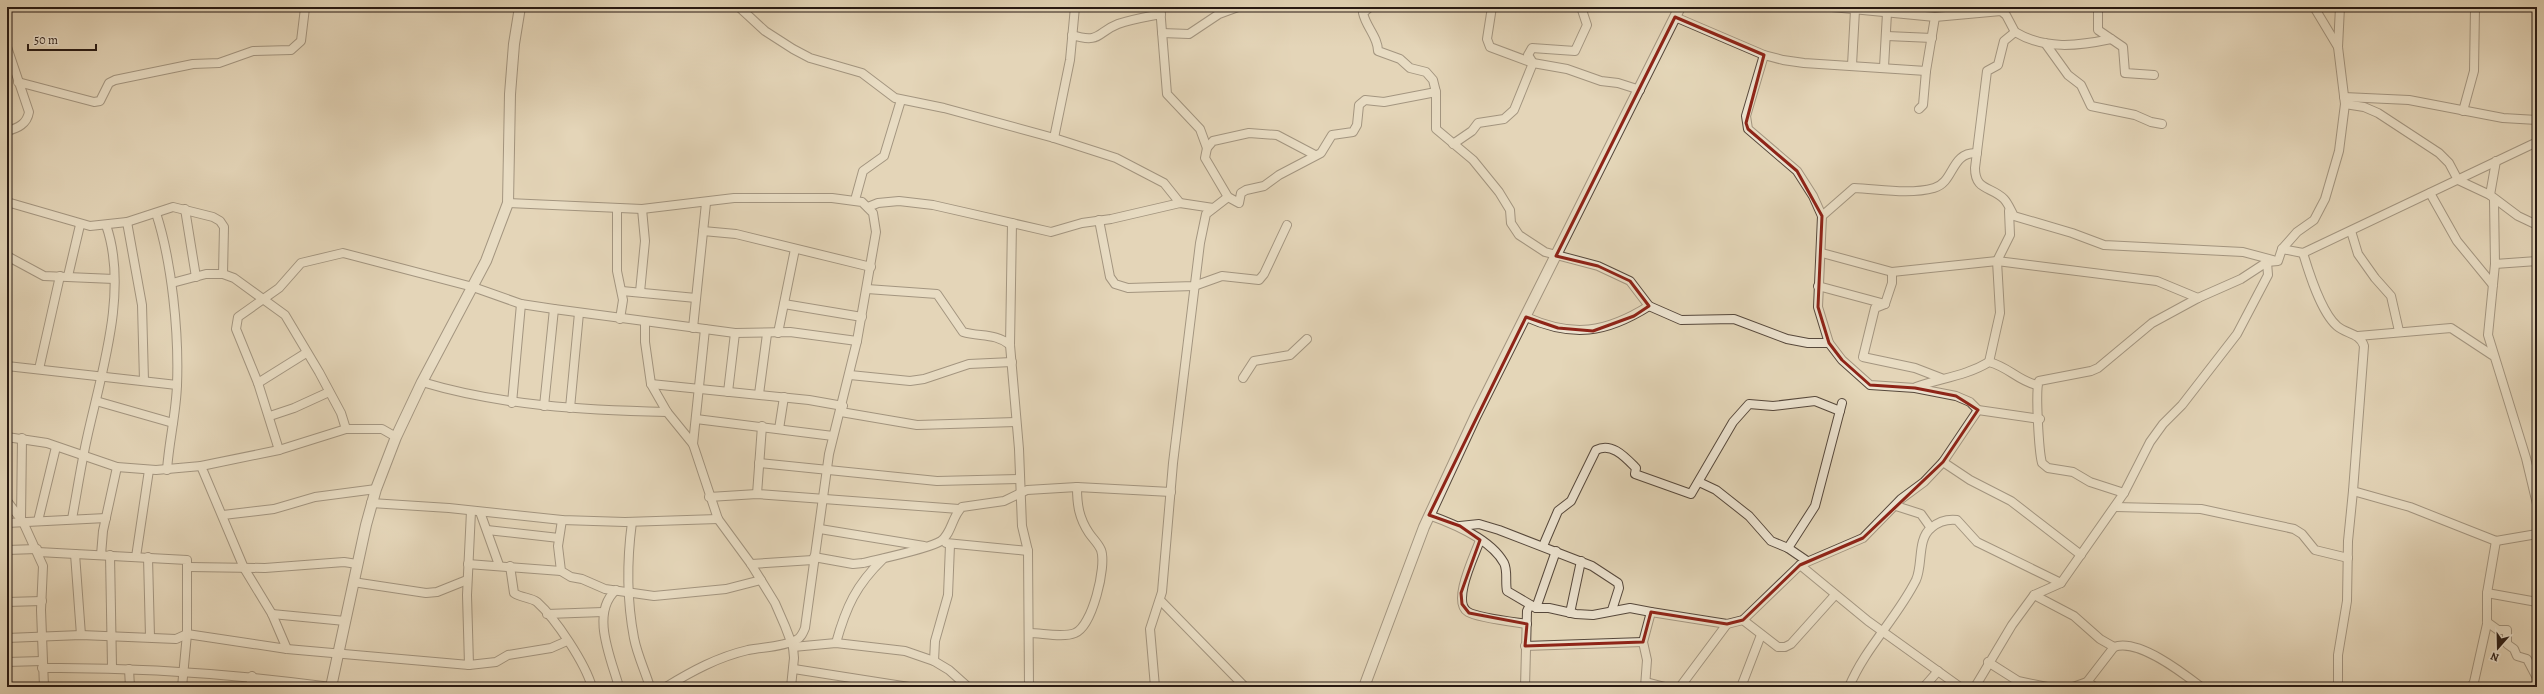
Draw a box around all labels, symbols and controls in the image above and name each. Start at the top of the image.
scale bar [28,26,96,52]
text: 50 m [34,32,58,48]
north arrow [2478,628,2518,668]
text: N [2488,649,2501,665]

